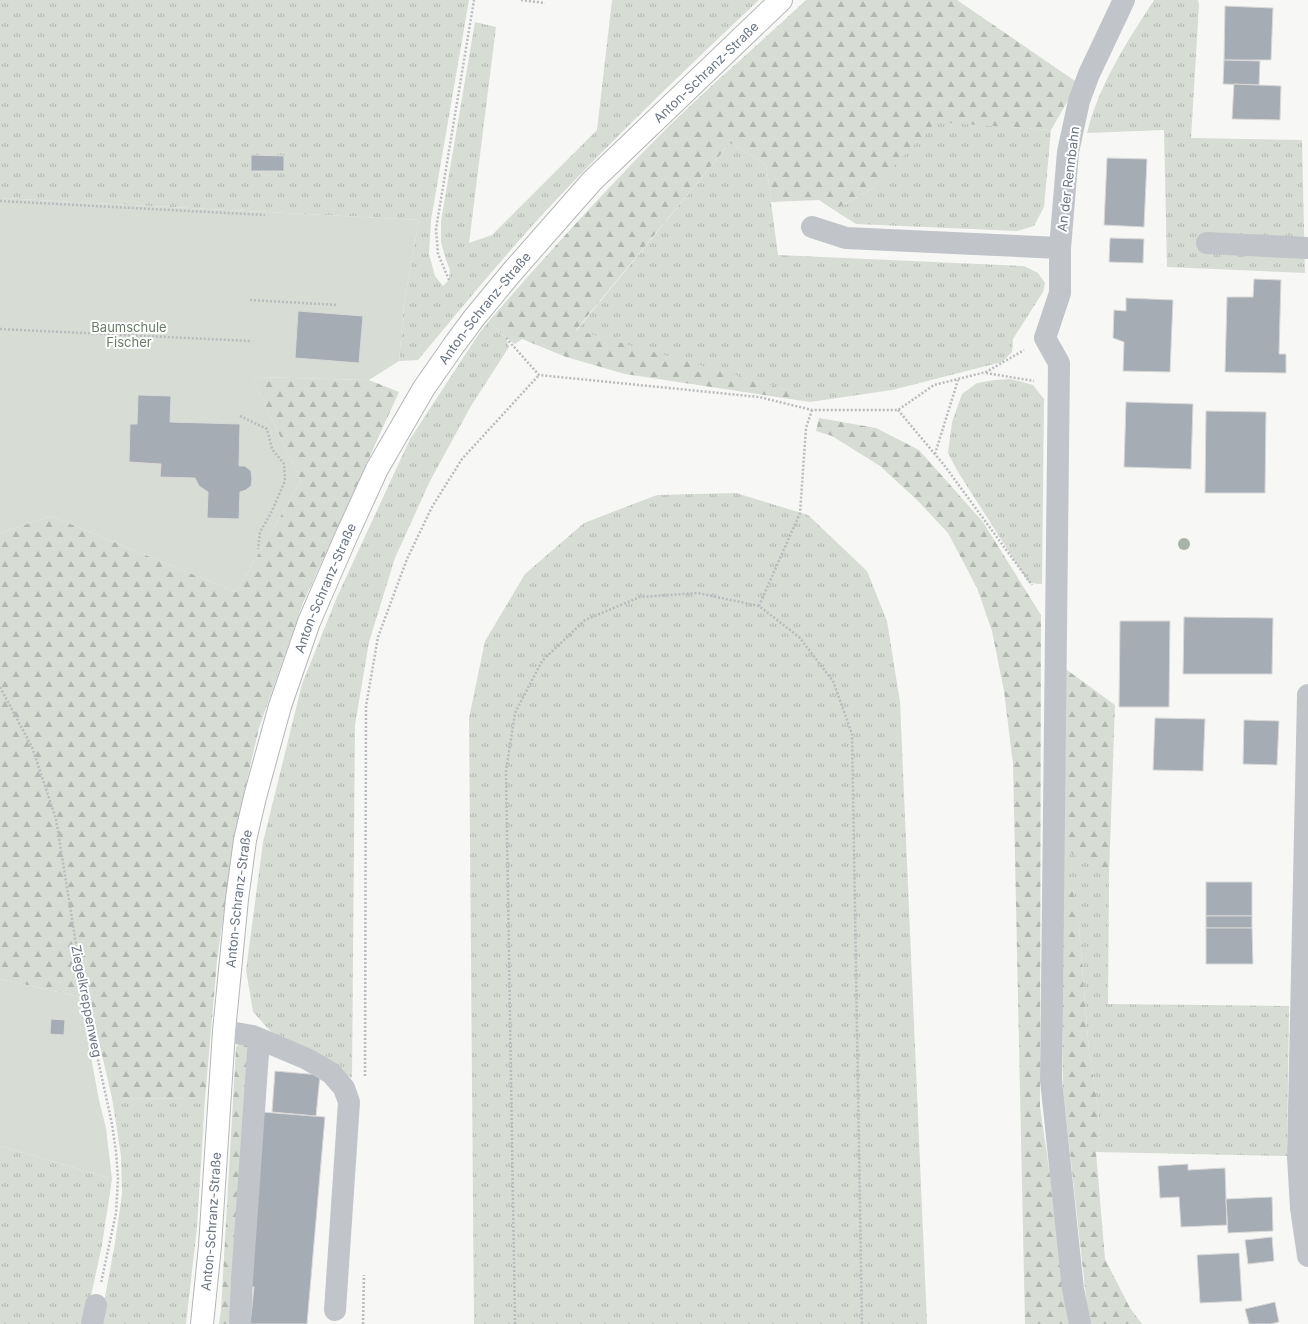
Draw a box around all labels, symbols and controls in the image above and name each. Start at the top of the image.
street label: Anton-Schranz-Straße [650,18,762,126]
street label: An der Rennbahn [1054,125,1082,233]
street label: Anton-Schranz-Straße [435,248,534,367]
park label: Baumschule Fischer [91,319,167,350]
street label: Anton-Schranz-Straße [291,520,359,655]
street label: Anton-Schranz-Straße [222,828,255,969]
street label: Ziegelkreppenweg [68,943,106,1059]
street label: Anton-Schranz-Straße [197,1151,224,1292]

